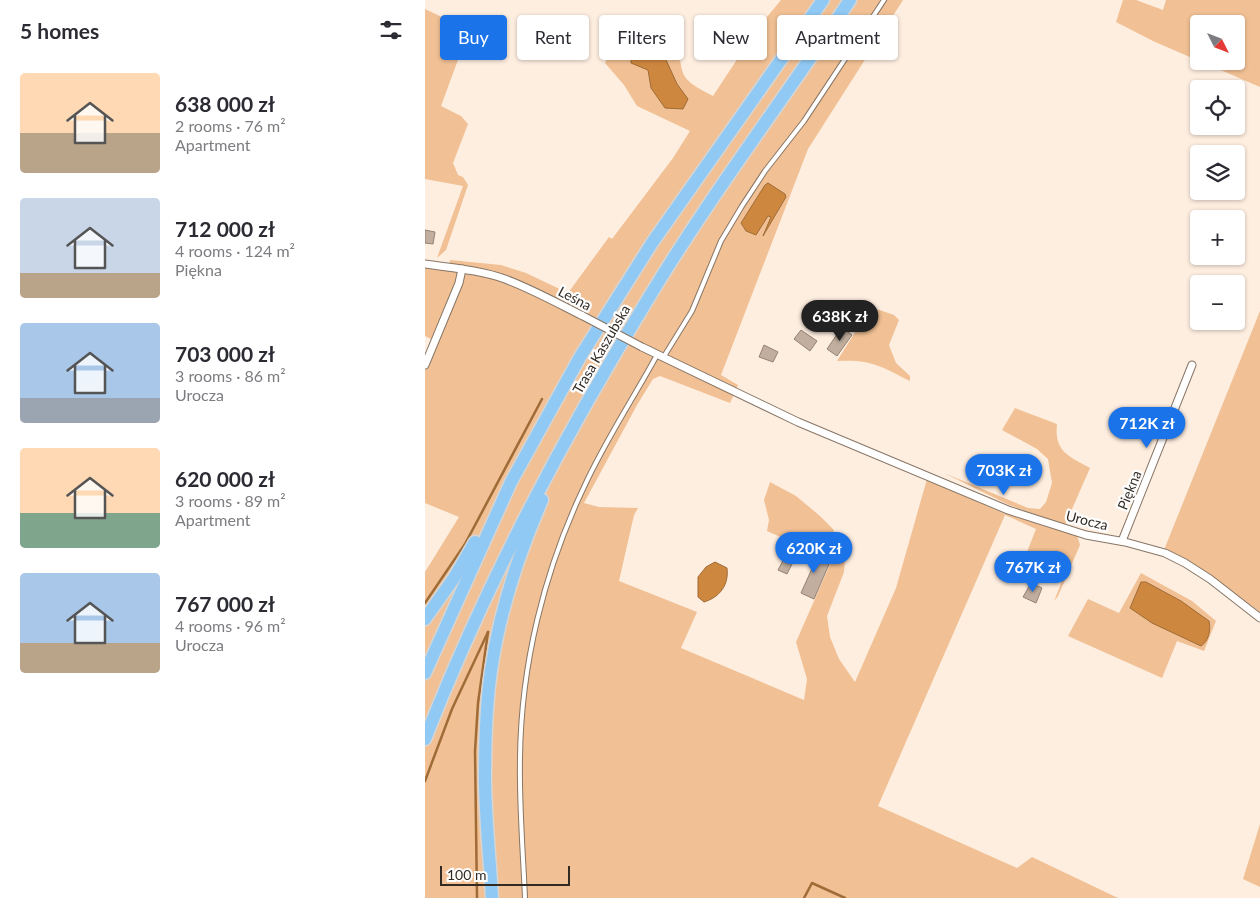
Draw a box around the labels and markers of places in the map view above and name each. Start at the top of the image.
pin: 638K zł [794,300,886,342]
pin: 712K zł [1101,406,1193,449]
pin: 703K zł [958,454,1050,496]
pin: 620K zł [768,532,860,574]
pin: 767K zł [987,550,1079,593]

